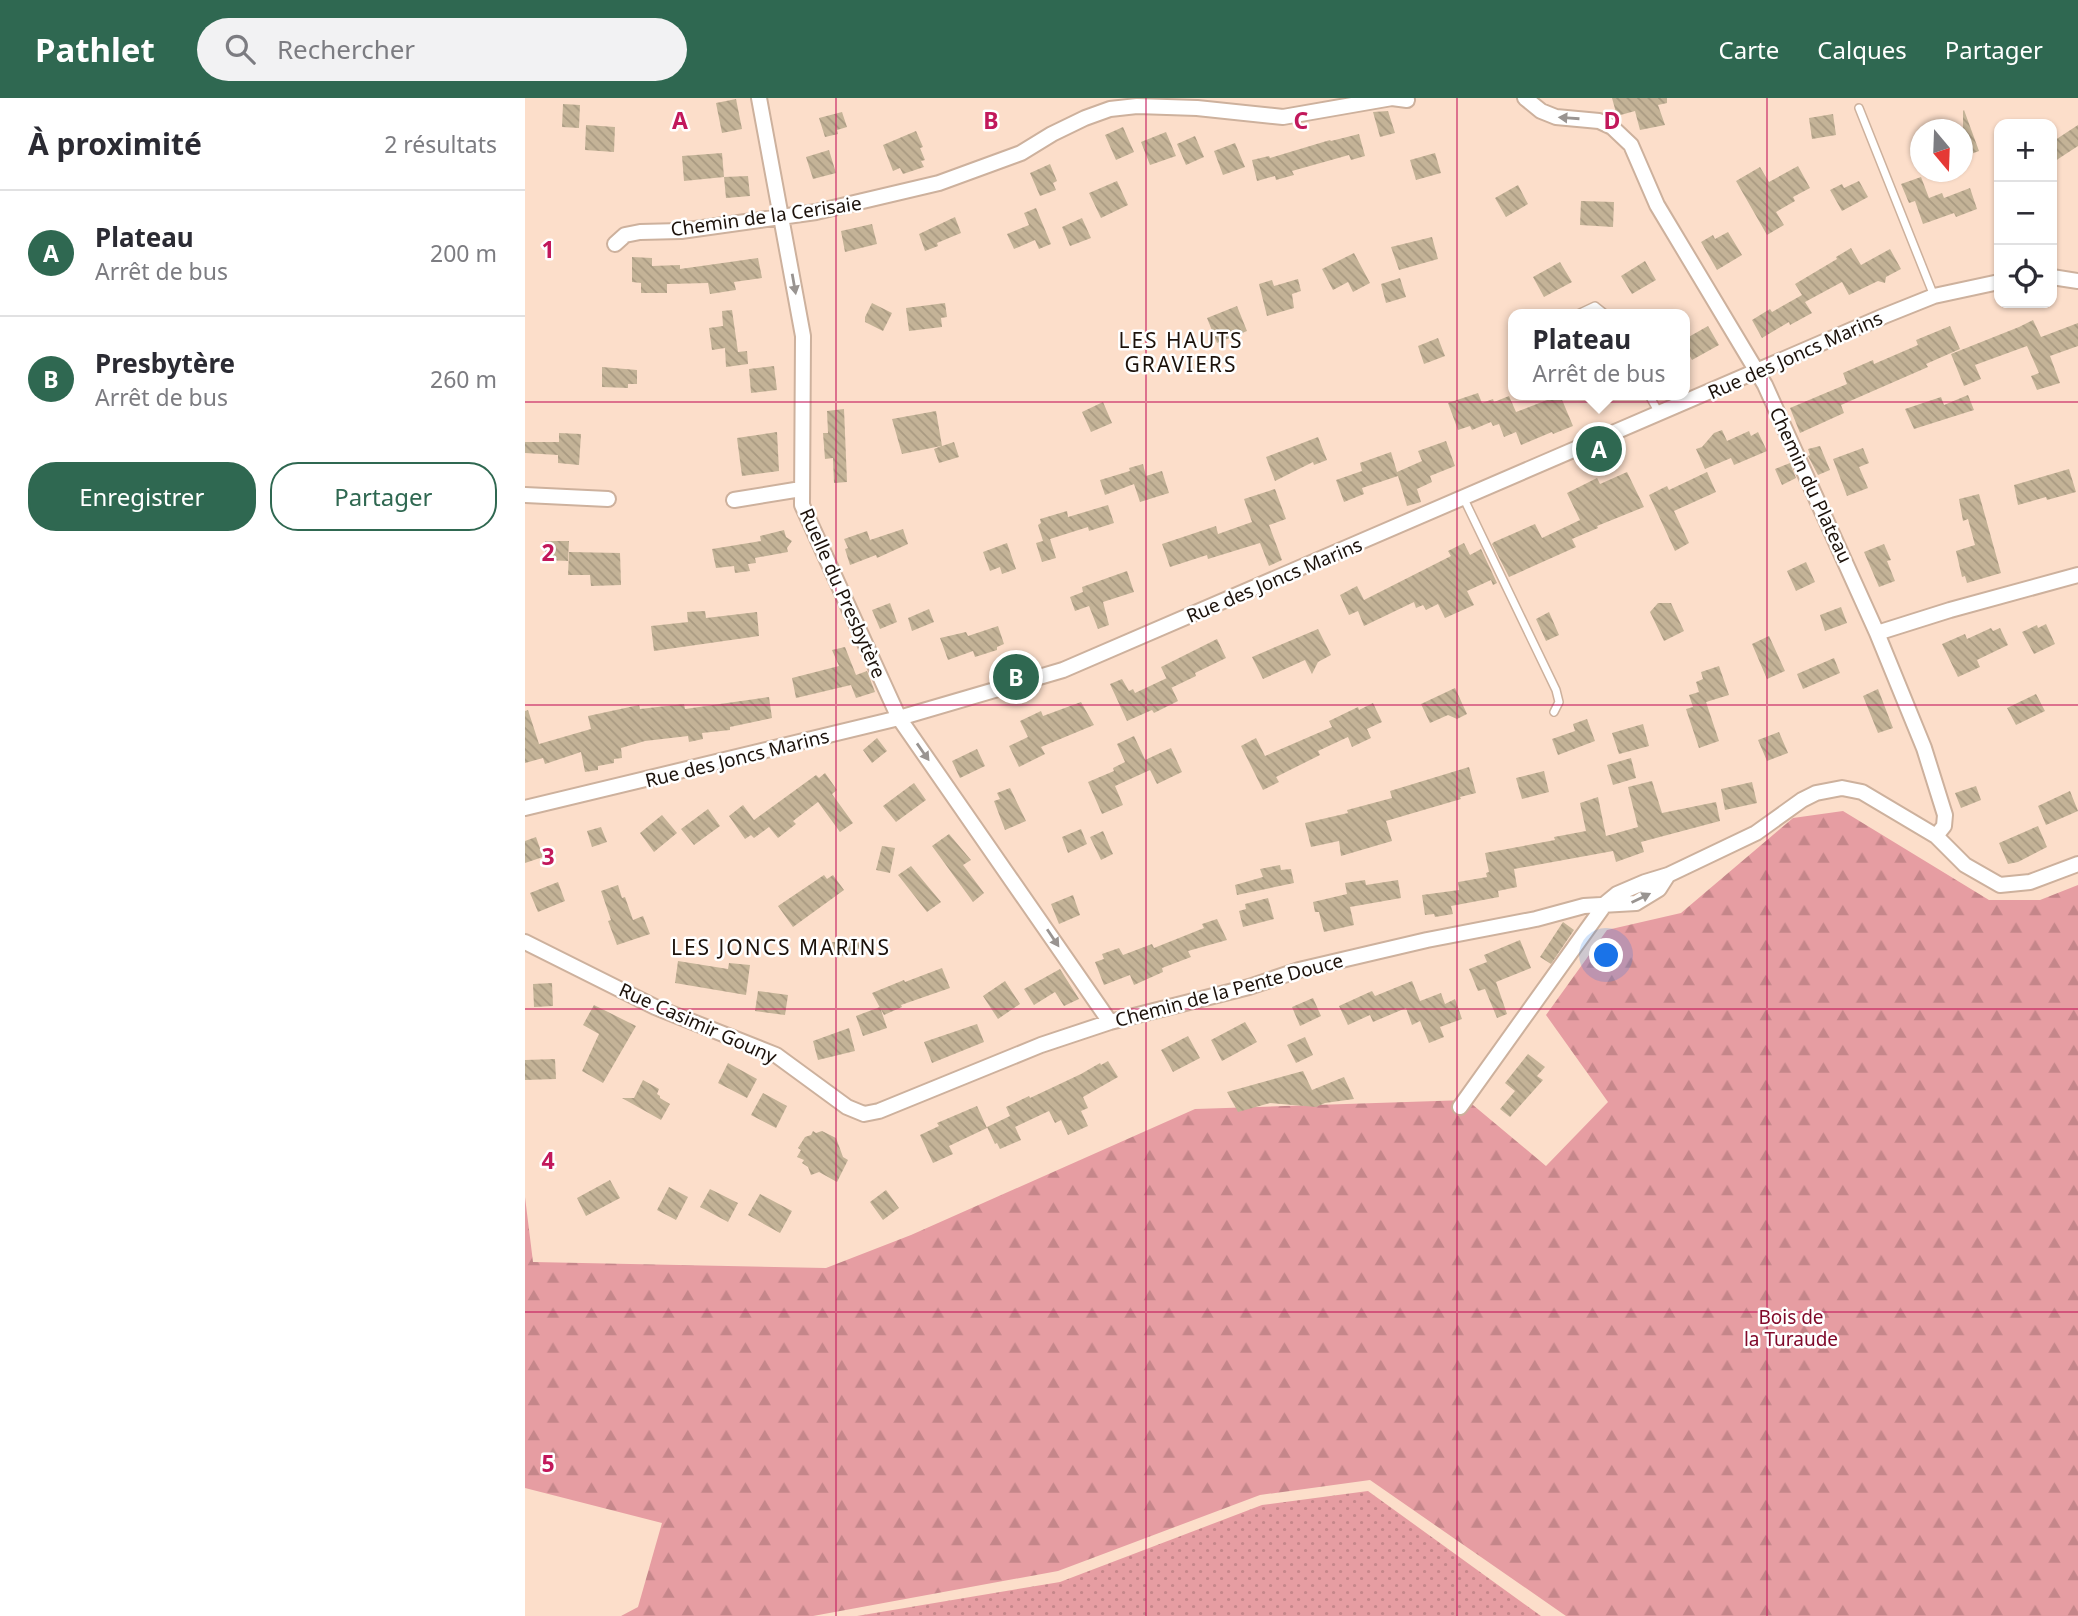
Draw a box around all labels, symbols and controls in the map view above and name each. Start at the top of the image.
search box [197,18,687,81]
text: Pathlet [35,27,155,72]
icon: search [221,30,259,68]
text: Rechercher [277,31,415,67]
text: Carte [1719,33,1779,66]
text: Calques [1817,33,1907,66]
text: Partager [1945,33,2043,66]
text: A [672,104,688,136]
text: B [983,104,999,136]
text: C [1294,104,1309,136]
text: D [1604,104,1620,136]
one-way arrow [1557,113,1579,124]
north arrow [1910,119,1973,182]
map controls [1994,119,2057,308]
button: + [1994,119,2057,182]
text: À proximité [28,123,202,164]
text: 2 résultats [384,128,497,160]
button: − [1994,182,2057,245]
street label: Chemin de la Cerisaie [669,190,863,242]
text: Plateau [95,219,194,255]
text: 1 [541,233,555,265]
text: A [43,237,59,269]
text: 200 m [430,237,497,269]
button: locate [1994,245,2057,308]
text: Arrêt de bus [95,255,228,287]
one-way arrow [789,273,800,295]
street label: Rue des Joncs Marins [1704,305,1886,405]
popup [1508,309,1690,400]
text: Plateau [1533,321,1631,357]
district label: LES HAUTS GRAVIERS [1118,326,1244,378]
text: Presbytère [95,345,235,381]
text: Arrêt de bus [1533,357,1665,389]
text: B [43,363,59,395]
text: 260 m [430,363,497,395]
text: Arrêt de bus [95,381,228,413]
street label: Chemin du Plateau [1763,403,1859,567]
pin: A [1576,423,1622,475]
button: Enregistrer [28,462,256,531]
button: Partager [270,462,497,531]
street label: Ruelle du Presbytère [794,504,892,682]
street label: Rue des Joncs Marins [1182,531,1366,629]
text: 2 [541,536,555,568]
pin: B [993,651,1039,703]
street label: Rue des Joncs Marins [642,723,832,793]
one-way arrow [916,743,930,761]
text: 3 [541,840,555,872]
one-way arrow [1631,893,1651,904]
one-way arrow [1046,929,1060,947]
district label: LES JONCS MARINS [671,933,891,961]
your location [1589,938,1623,972]
street label: Chemin de la Pente Douce [1112,947,1346,1033]
street label: Rue Casimir Gouny [615,977,781,1070]
text: 4 [541,1144,555,1176]
park label: Bois de la Turaude [1744,1304,1838,1352]
text: 5 [541,1447,555,1479]

